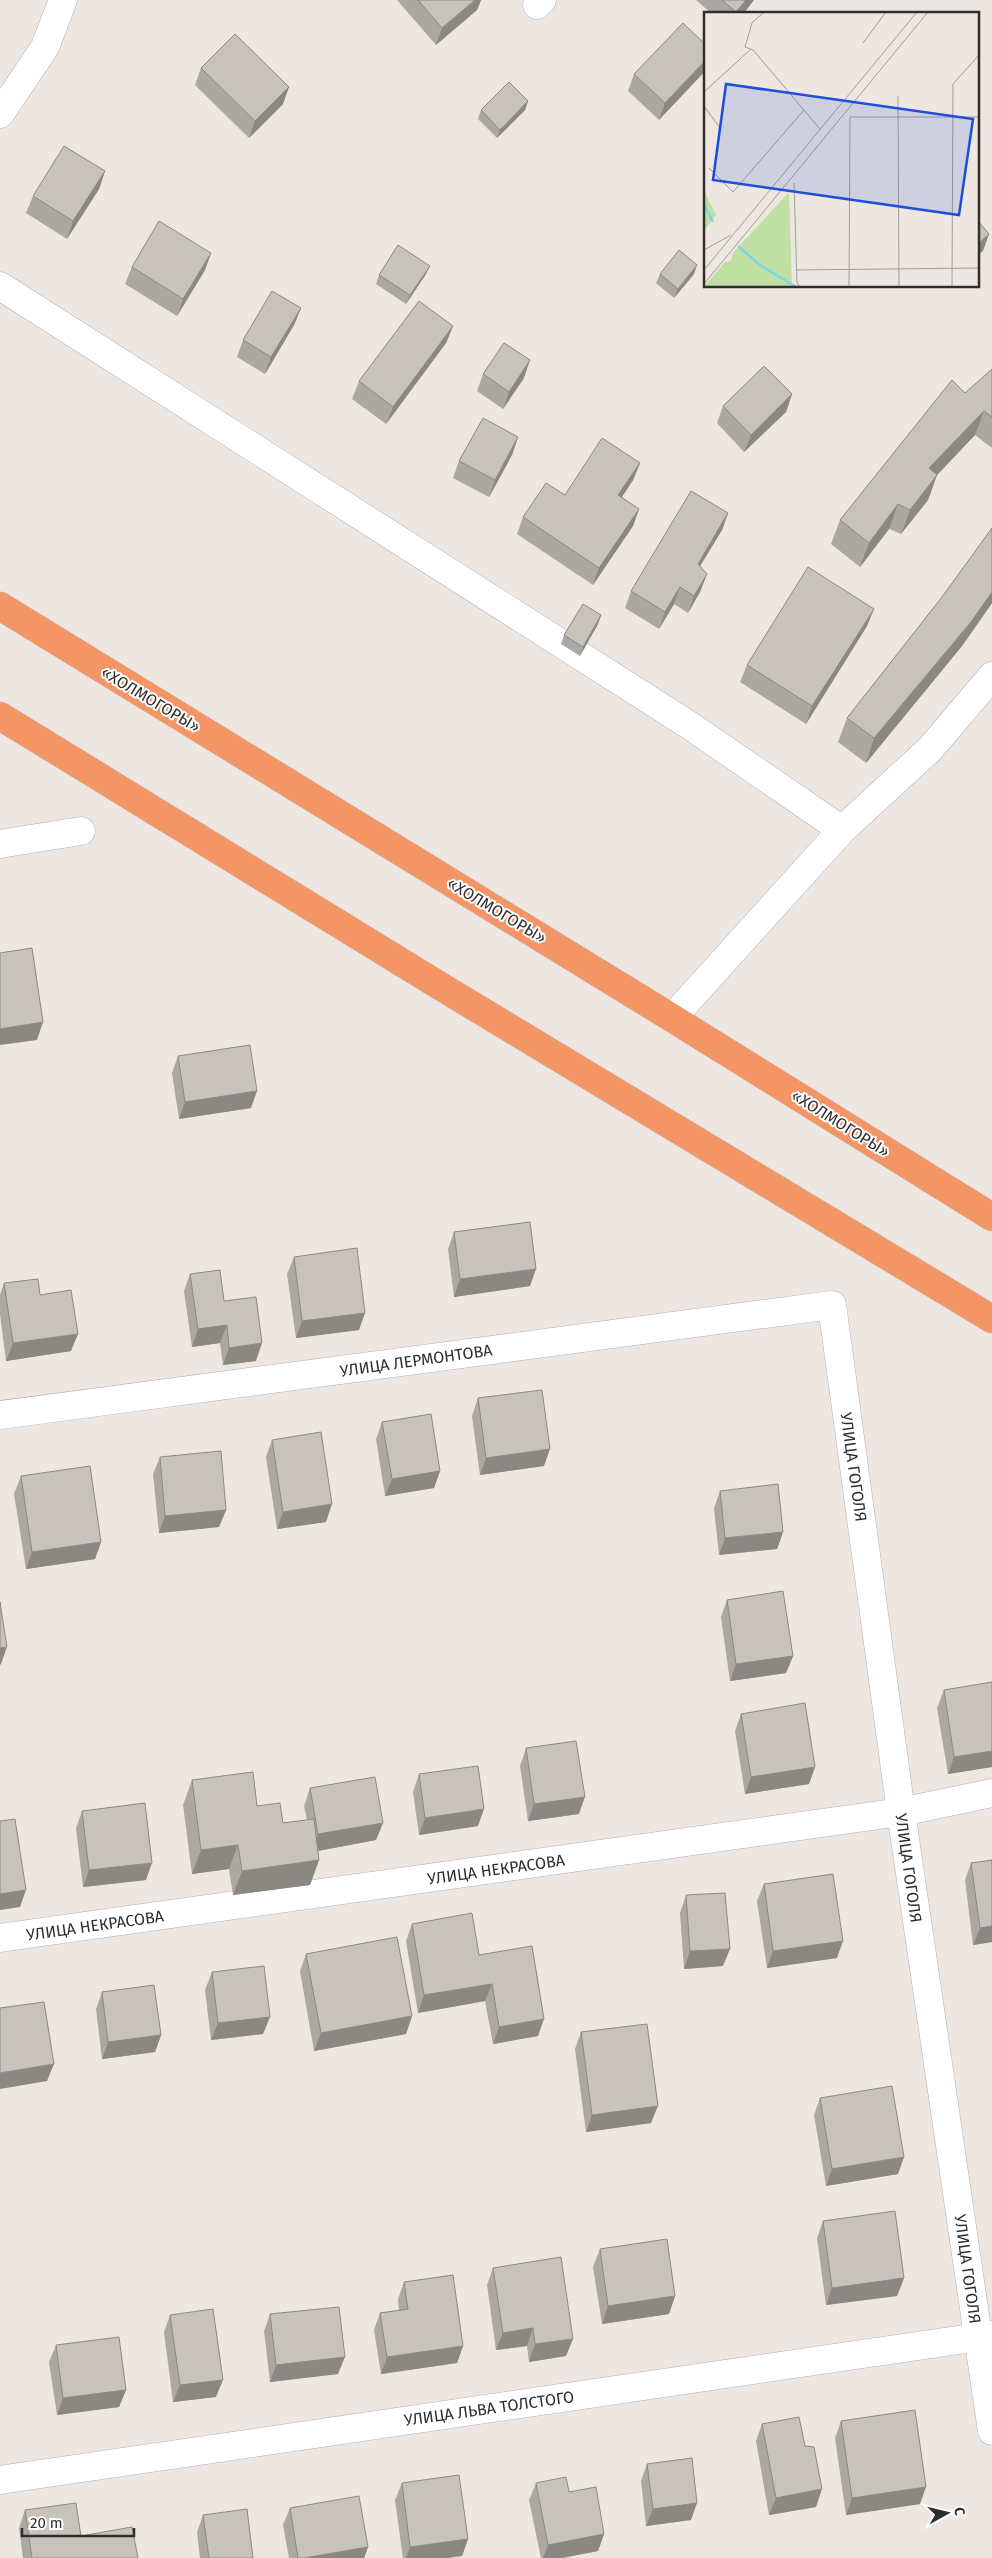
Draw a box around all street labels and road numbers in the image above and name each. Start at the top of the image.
street label: «ХОЛМОГОРЫ» [98,662,204,736]
street label: «ХОЛМОГОРЫ» [444,873,550,947]
street label: «ХОЛМОГОРЫ» [788,1086,893,1161]
street label: УЛИЦА ЛЕРМОНТОВА [339,1340,494,1381]
street label: УЛИЦА ГОГОЛЯ [836,1411,871,1523]
street label: УЛИЦА ГОГОЛЯ [891,1812,926,1924]
street label: УЛИЦА НЕКРАСОВА [426,1850,567,1889]
street label: УЛИЦА НЕКРАСОВА [25,1906,166,1945]
street label: УЛИЦА ГОГОЛЯ [950,2213,985,2325]
street label: УЛИЦА ЛЬВА ТОЛСТОГО [403,2387,575,2430]

